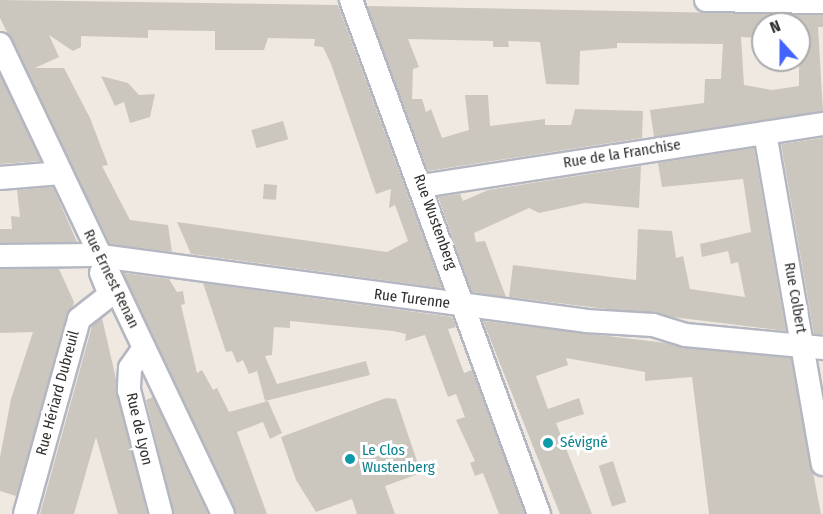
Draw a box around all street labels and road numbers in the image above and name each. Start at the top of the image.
street label: Rue de la Franchise [562,136,682,172]
street label: Rue Wustenberg [409,172,461,272]
street label: Rue Ernest Renan [79,227,143,331]
street label: Rue Colbert [780,261,810,335]
street label: Rue Turenne [373,285,451,313]
street label: Rue Hériard Dubreuil [33,329,83,457]
street label: Rue de Lyon [122,391,156,467]

